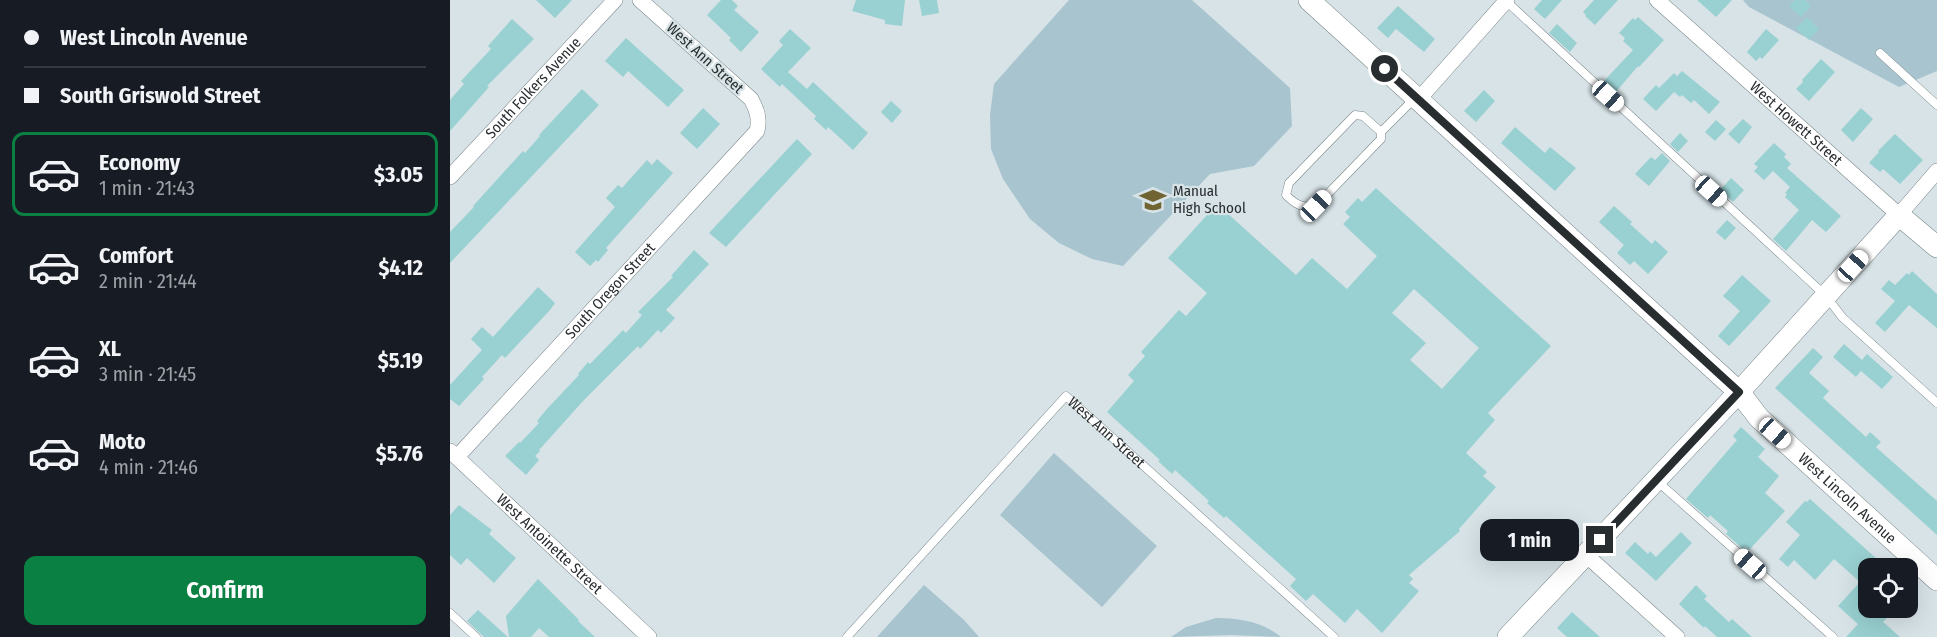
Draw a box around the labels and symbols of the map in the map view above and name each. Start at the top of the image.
street label: West Ann Street [663,19,747,97]
street label: South Folkers Avenue [482,33,585,142]
route start [1371,55,1398,82]
car [1589,77,1627,115]
street label: West Howett Street [1746,78,1846,169]
car [1692,172,1730,210]
place label: Manual High School [1173,182,1246,217]
school or university icon: Manual High School [1138,185,1168,215]
car [1297,187,1335,225]
street label: South Oregon Street [561,239,659,343]
car [1834,247,1872,285]
street label: West Ann Street [1064,393,1149,472]
car [1756,414,1794,452]
street label: West Lincoln Avenue [1795,449,1900,547]
street label: West Antoinette Street [493,490,606,598]
callout: 1 min [1480,519,1579,561]
route end [1586,526,1613,553]
car [1731,545,1769,583]

